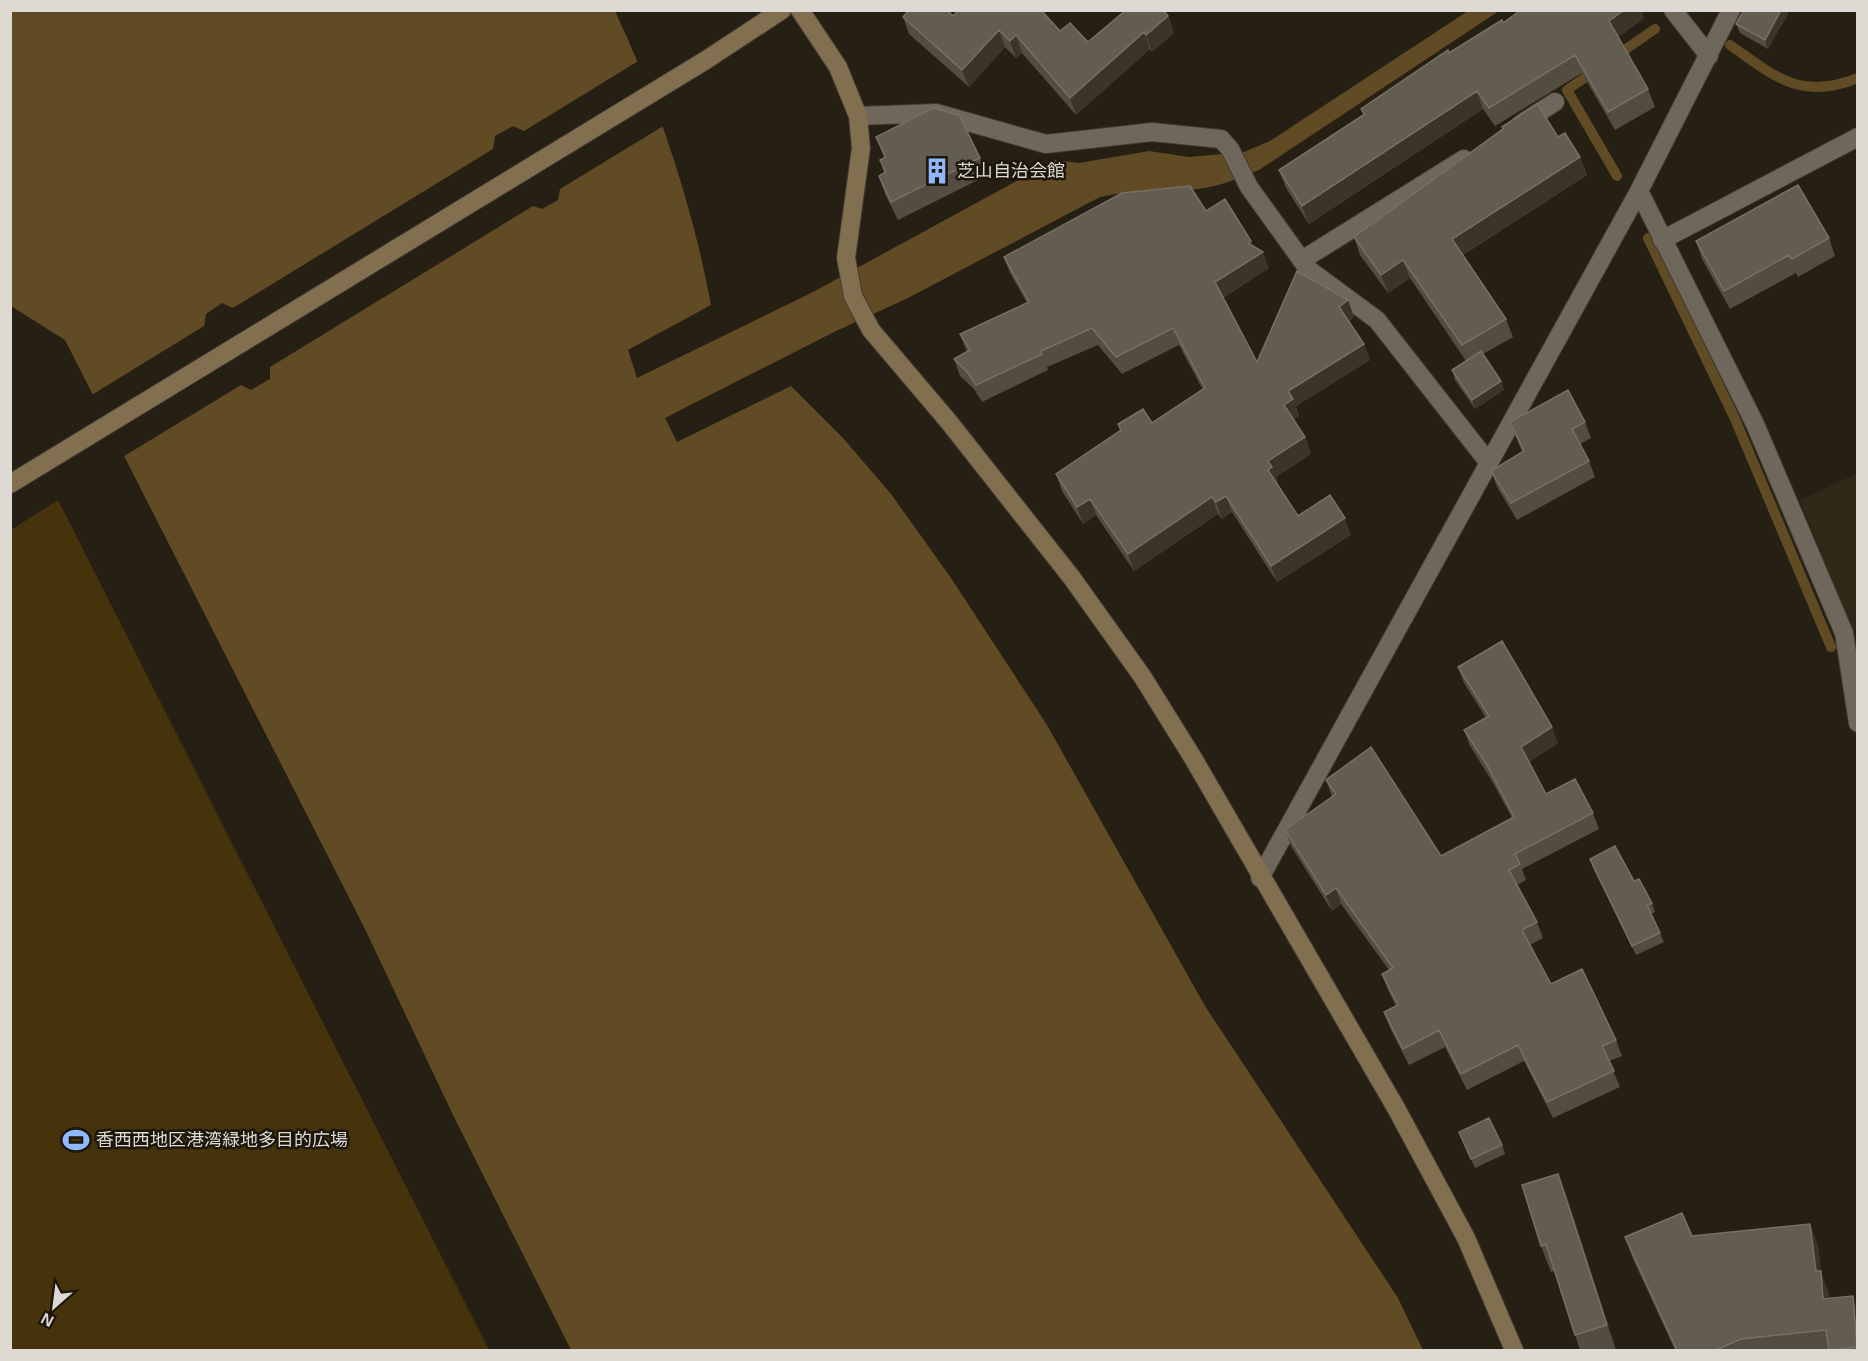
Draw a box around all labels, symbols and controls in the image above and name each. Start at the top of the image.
building icon: 芝山自治会館 [922,156,952,186]
place label: 芝山自治会館 [957,161,1065,181]
sports icon: 香西西地区港湾緑地多目的広場 [61,1125,91,1155]
place label: 香西西地区港湾緑地多目的広場 [96,1130,348,1150]
north arrow [24,1277,84,1337]
text: N [38,1310,56,1330]

